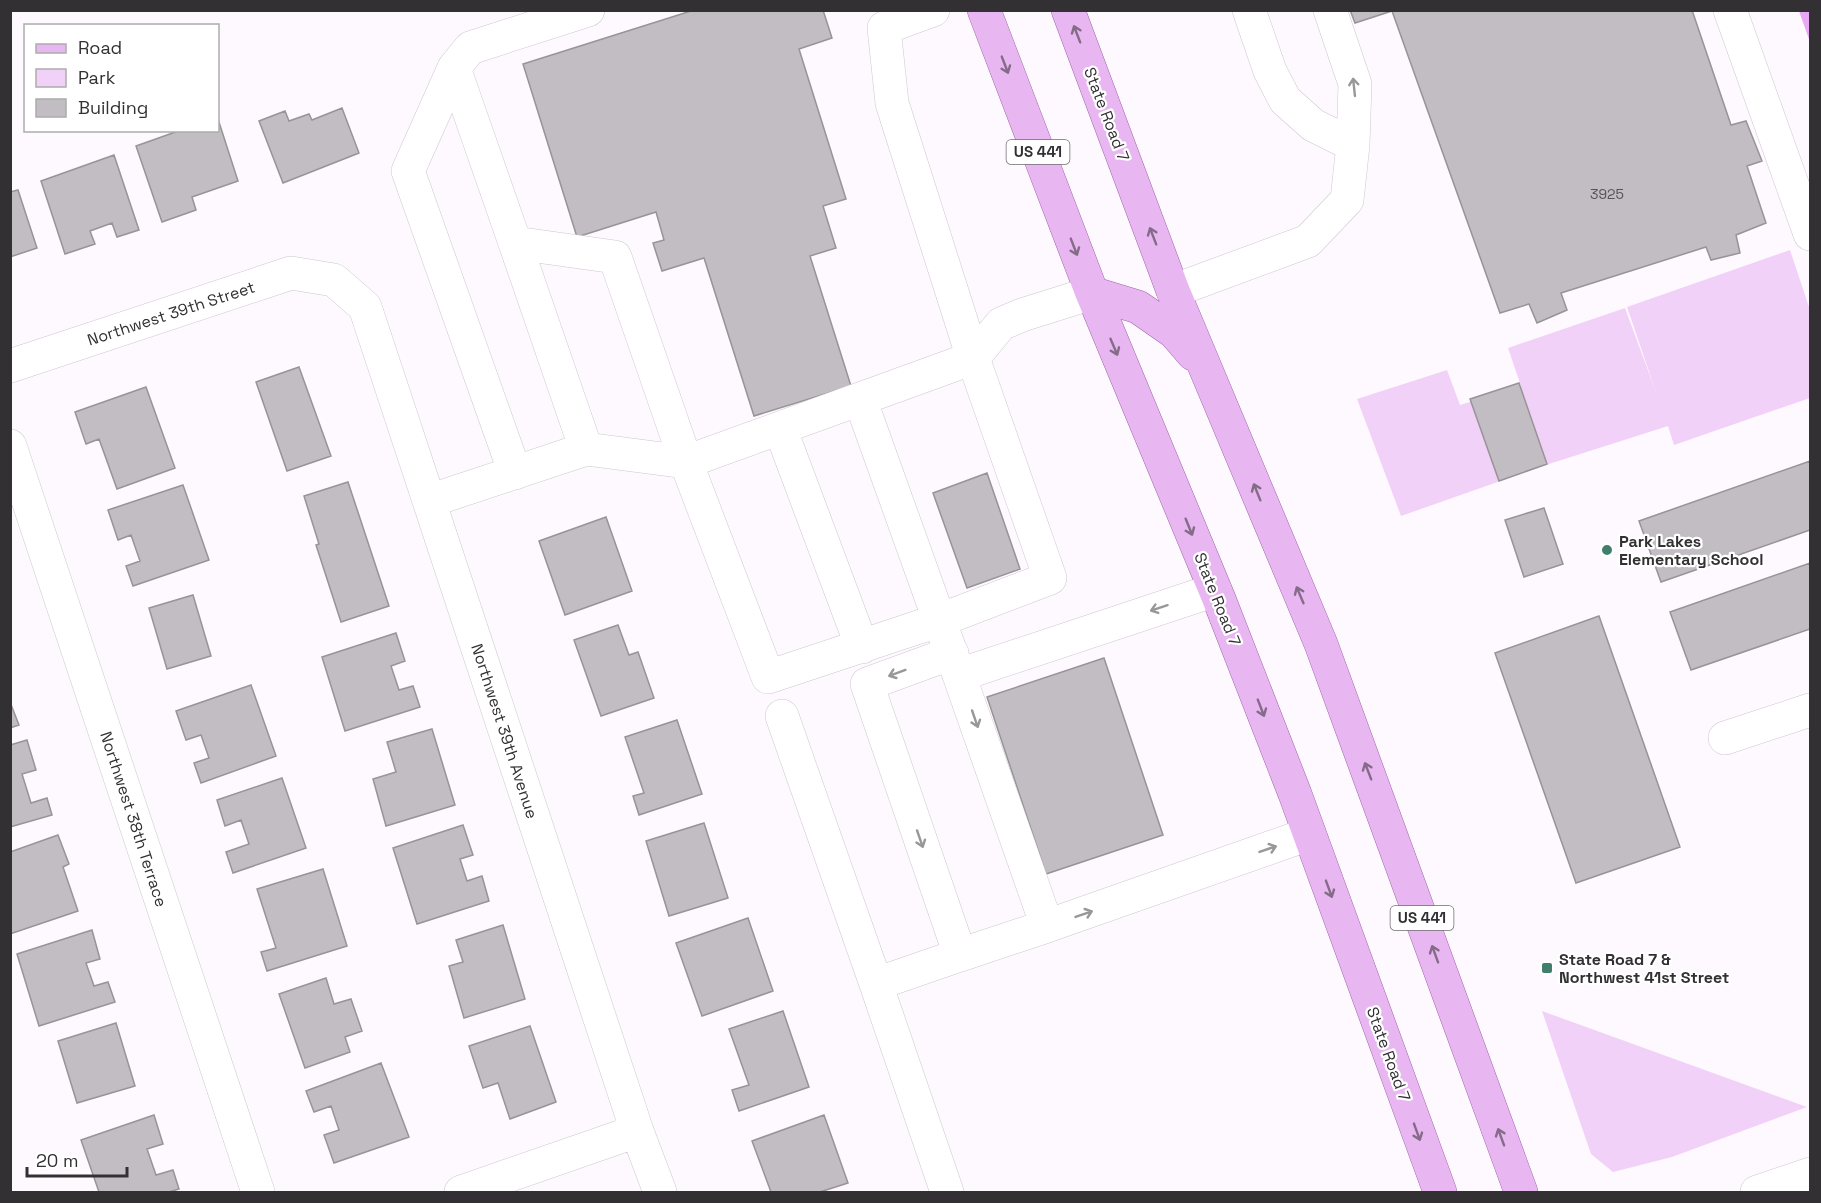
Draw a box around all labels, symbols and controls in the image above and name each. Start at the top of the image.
legend [24,24,219,132]
one-way arrow [1070,25,1081,44]
text: Road [78,36,122,59]
one-way arrow [1000,55,1011,74]
street label: State Road 7 [1079,64,1134,164]
text: Park [78,66,116,89]
one-way arrow [1348,78,1359,97]
text: Building [78,96,148,119]
road number: US 441 [1006,140,1070,164]
house number: 3925 [1590,185,1624,203]
one-way arrow [1146,227,1157,246]
one-way arrow [1069,238,1080,256]
street label: Northwest 39th Street [85,276,258,351]
one-way arrow [1109,337,1120,356]
one-way arrow [1251,484,1262,502]
one-way arrow [1184,517,1195,536]
place label: Park Lakes Elementary School [1619,531,1763,570]
marker: Park Lakes Elementary School [1600,543,1614,557]
street label: State Road 7 [1189,549,1246,649]
one-way arrow [1294,587,1305,605]
one-way arrow [1150,604,1169,615]
street label: Northwest 39th Avenue [466,641,543,821]
one-way arrow [888,669,906,680]
one-way arrow [1257,699,1268,717]
one-way arrow [970,709,981,728]
street label: Northwest 38th Terrace [95,729,172,909]
one-way arrow [1362,762,1373,781]
one-way arrow [916,829,927,848]
one-way arrow [1258,842,1276,853]
one-way arrow [1325,879,1336,898]
road number: US 441 [1390,906,1454,930]
one-way arrow [1074,907,1093,918]
one-way arrow [1428,945,1439,964]
place label: State Road 7 & Northwest 41st Street [1559,949,1729,988]
marker: State Road 7 & Northwest 41st Street [1540,961,1554,975]
street label: State Road 7 [1362,1004,1415,1104]
one-way arrow [1413,1122,1424,1141]
one-way arrow [1495,1129,1506,1147]
scale bar [27,1140,128,1178]
text: 20 m [36,1149,79,1172]

